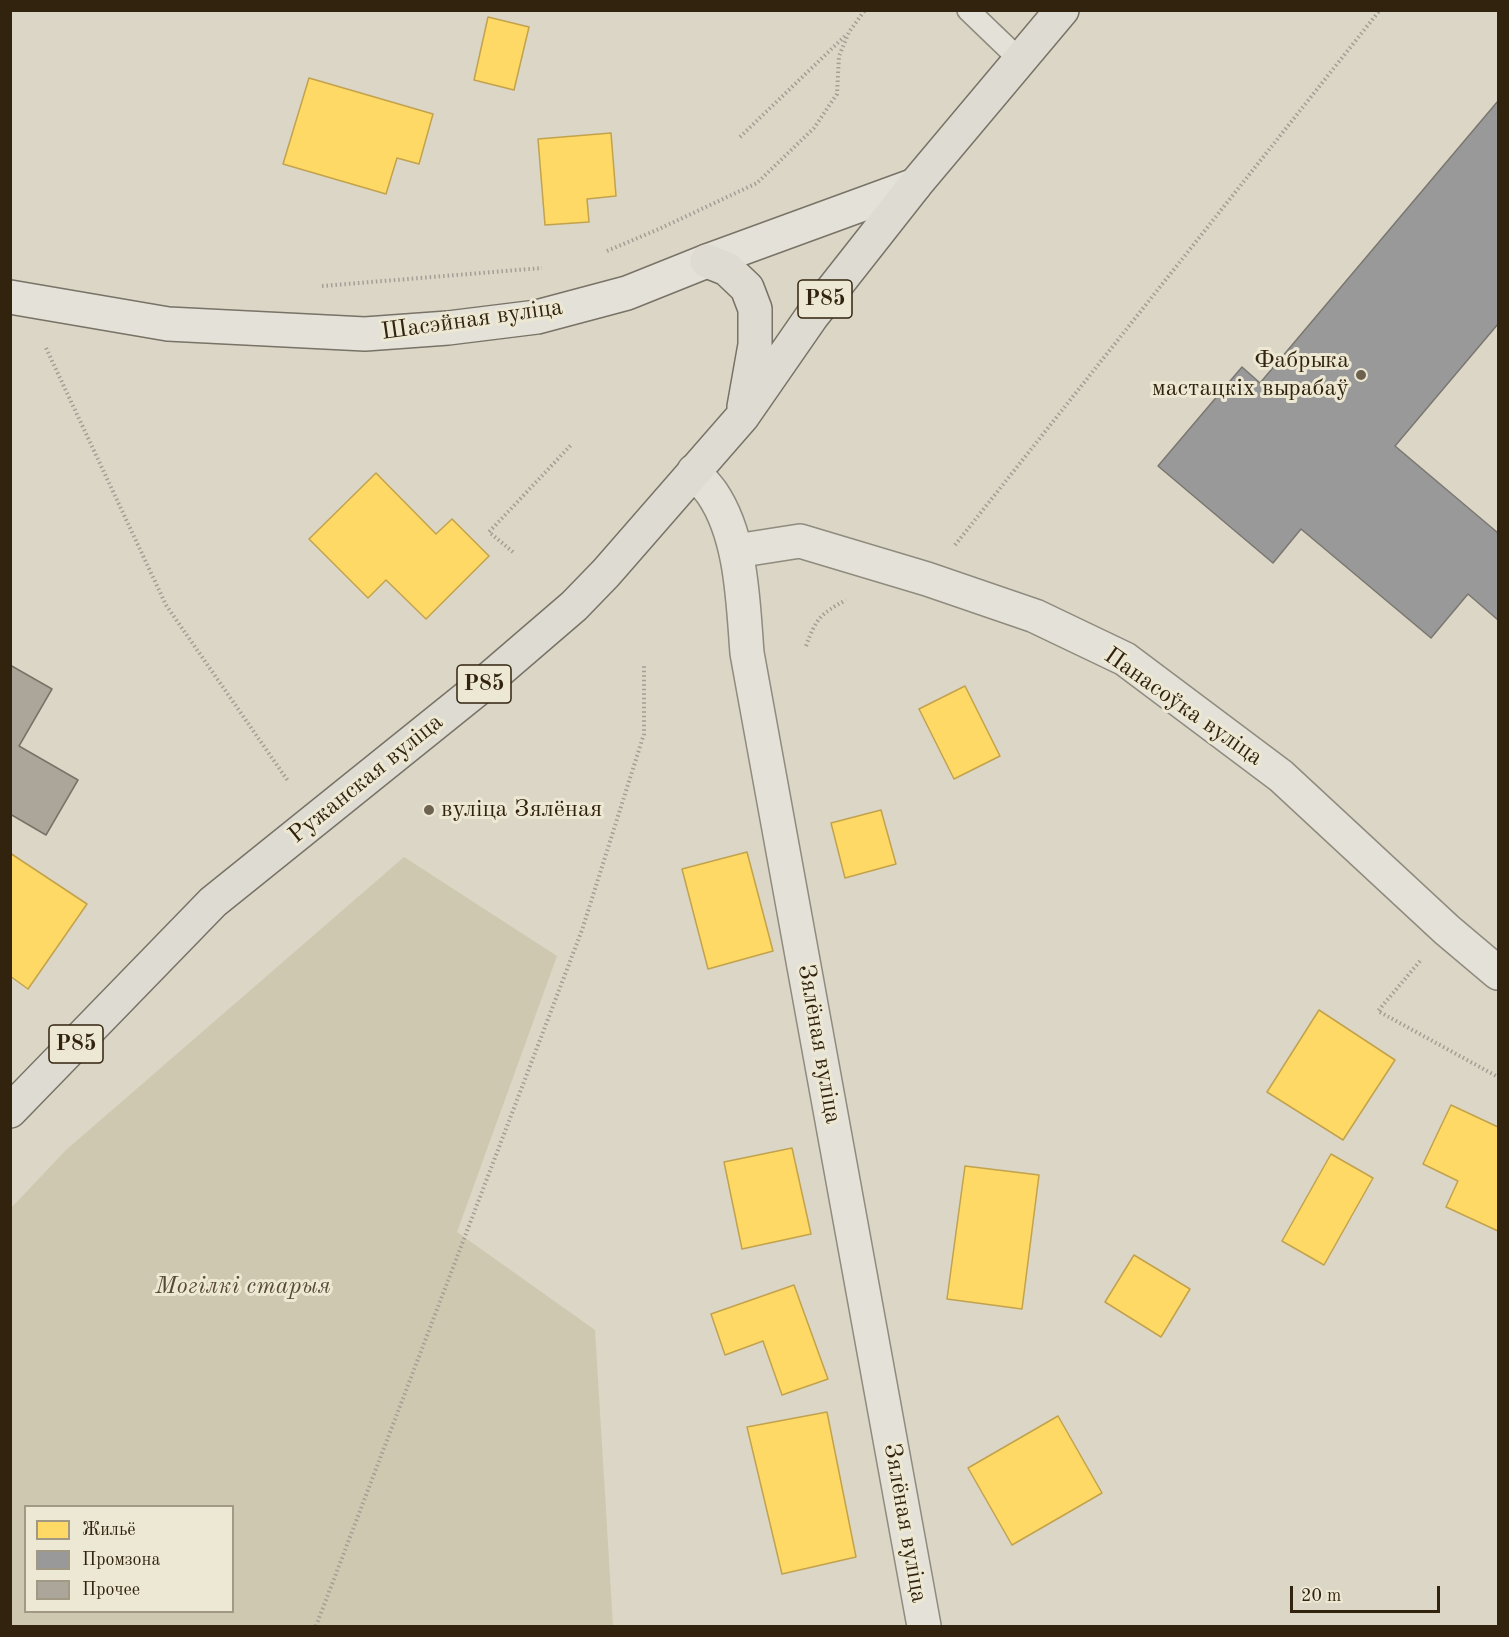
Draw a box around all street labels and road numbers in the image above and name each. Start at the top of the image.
road number: Р85 [798,280,852,318]
street label: Шасэйная вуліца [379,293,565,347]
street label: Панасоўка вуліца [1098,641,1268,773]
road number: Р85 [457,665,511,703]
street label: Ружанская вуліца [283,708,449,850]
street label: Зялёная вуліца [791,962,847,1126]
road number: Р85 [49,1025,103,1063]
street label: Зялёная вуліца [877,1441,933,1605]

